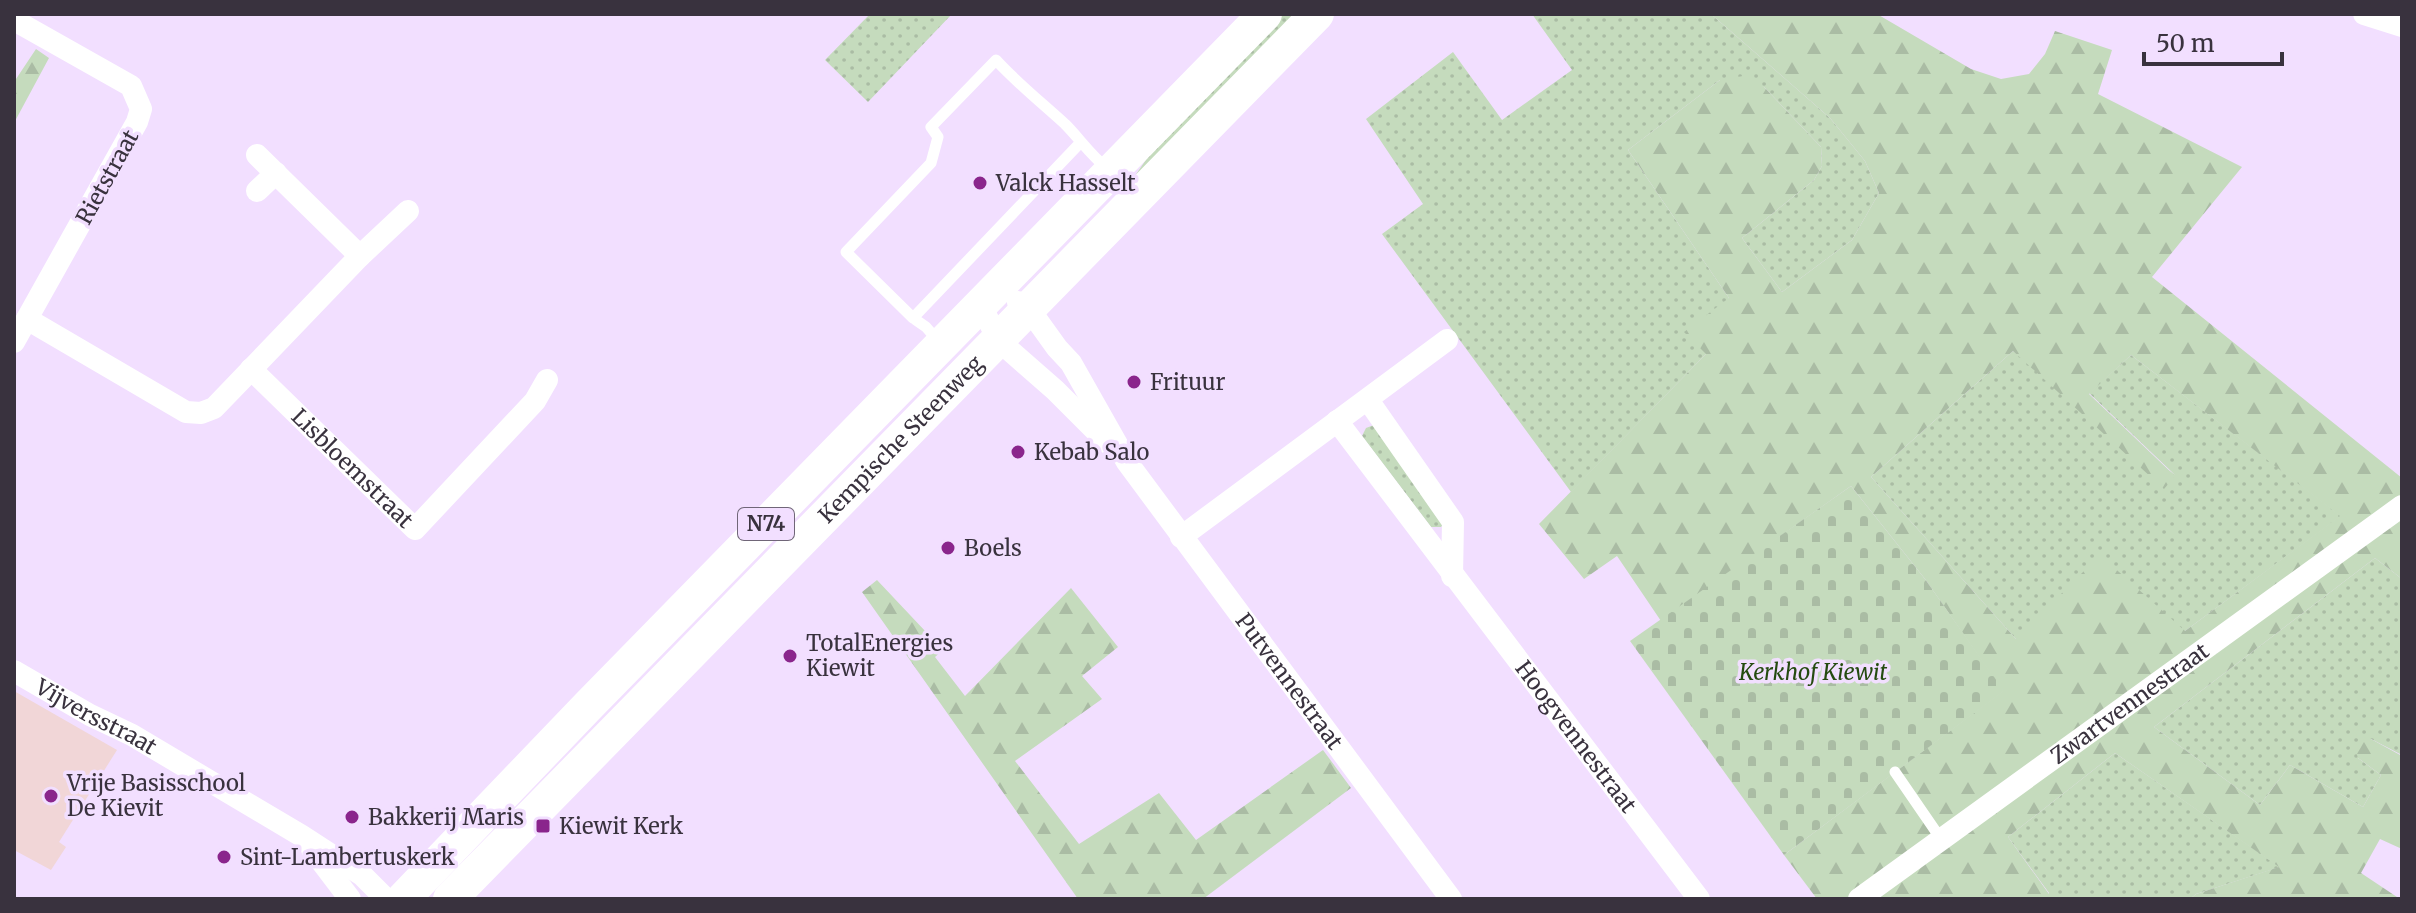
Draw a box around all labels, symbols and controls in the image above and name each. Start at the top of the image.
scale bar [2144,16,2282,66]
text: 50 m [2156,28,2215,59]
street label: Rietstraat [70,124,145,229]
place label: Valck Hasselt [995,169,1136,197]
marker: Valck Hasselt [971,174,989,192]
street label: Kempische Steenweg [812,349,989,529]
place label: Frituur [1150,368,1225,396]
marker: Frituur [1125,373,1143,391]
street label: Lisbloemstraat [286,403,420,534]
place label: Kebab Salo [1034,438,1149,466]
marker: Kebab Salo [1009,443,1027,461]
road number: N74 [738,508,794,540]
place label: Boels [964,534,1022,562]
marker: Boels [939,539,957,557]
street label: Putvennestraat [1230,607,1349,755]
place label: TotalEnergies Kiewit [806,629,953,682]
street label: Zwartvennestraat [2045,636,2215,770]
marker: TotalEnergies Kiewit [781,647,799,665]
street label: Hoogvennestraat [1509,655,1643,819]
park label: Kerkhof Kiewit [1738,658,1887,686]
street label: Vijversstraat [30,672,162,761]
place label: Vrije Basisschool De Kievit [66,769,246,822]
marker: Vrije Basisschool De Kievit [42,787,60,805]
place label: Bakkerij Maris [368,803,524,831]
marker: Bakkerij Maris [343,808,361,826]
place label: Kiewit Kerk [559,812,683,840]
marker: Kiewit Kerk [534,817,552,835]
place label: Sint-Lambertuskerk [240,843,455,871]
marker: Sint-Lambertuskerk [215,848,233,866]

